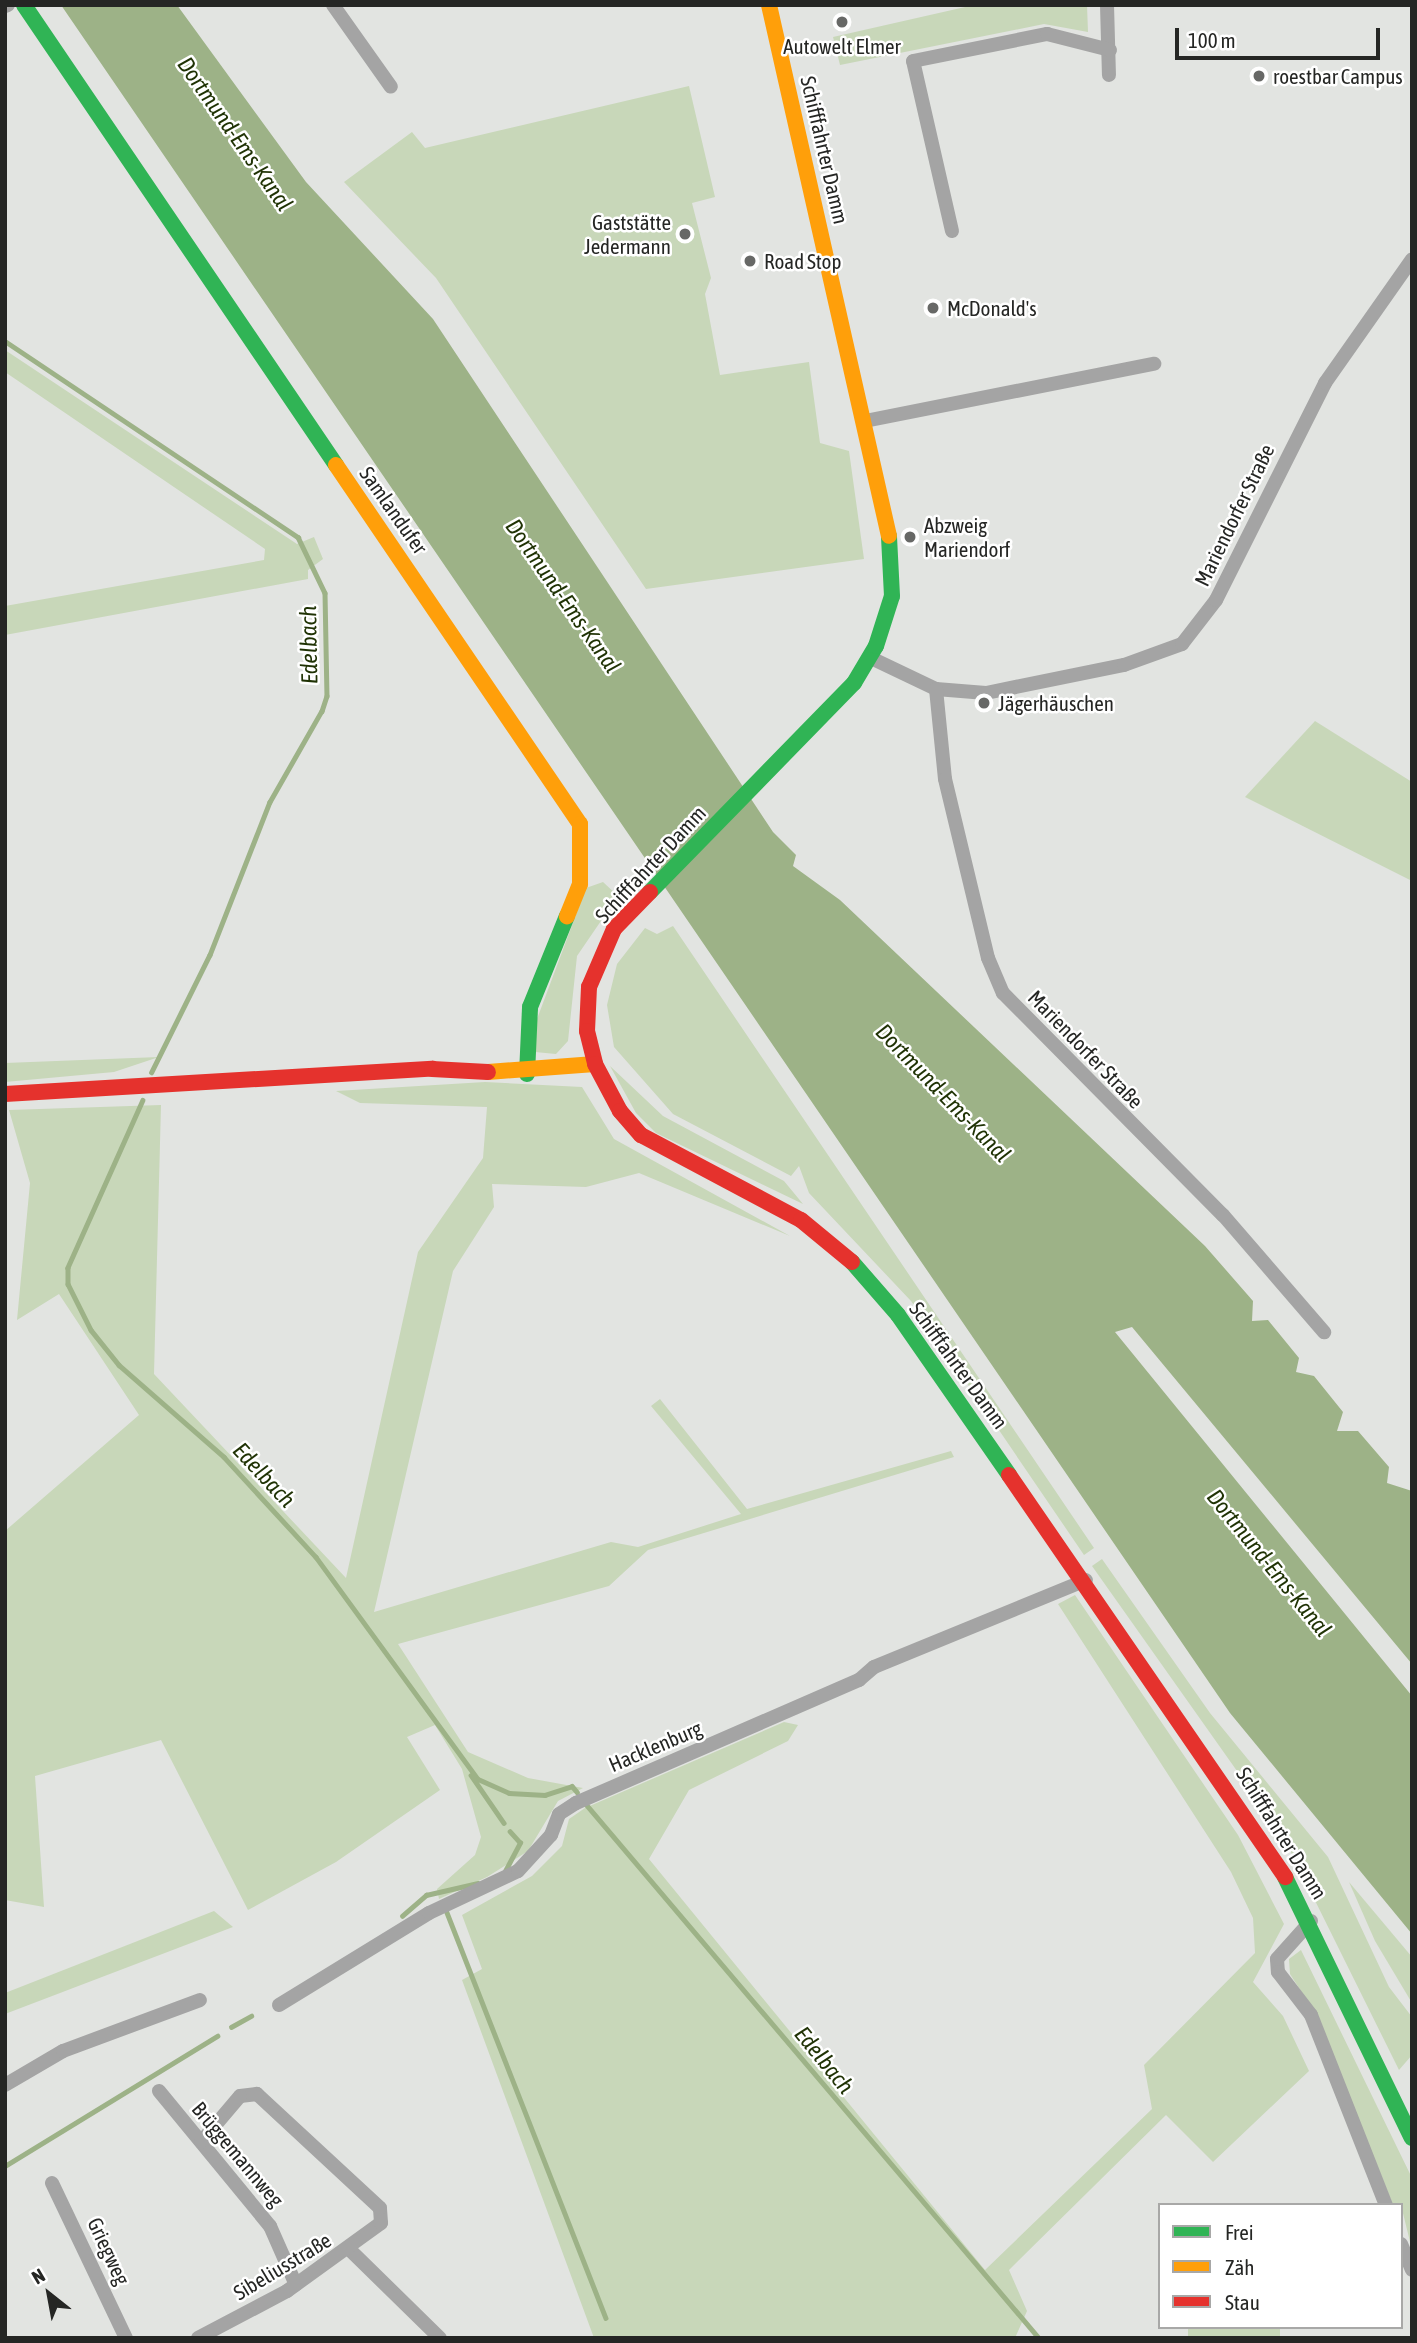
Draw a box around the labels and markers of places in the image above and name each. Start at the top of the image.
marker: Autowelt Elmer [834,14,850,30]
place label: Autowelt Elmer [783,33,901,59]
place label: roestbar Campus [1273,63,1403,89]
marker: roestbar Campus [1251,68,1267,84]
place label: Gaststätte Jedermann [584,209,671,259]
marker: Gaststätte Jedermann [677,226,693,242]
place label: Road Stop [764,248,841,274]
marker: Road Stop [742,253,758,269]
place label: McDonald's [947,295,1037,321]
marker: McDonald's [925,300,941,316]
place label: Abzweig Mariendorf [924,512,1010,562]
marker: Abzweig Mariendorf [902,529,918,545]
place label: Jägerhäuschen [998,690,1114,716]
marker: Jägerhäuschen [976,695,992,711]

